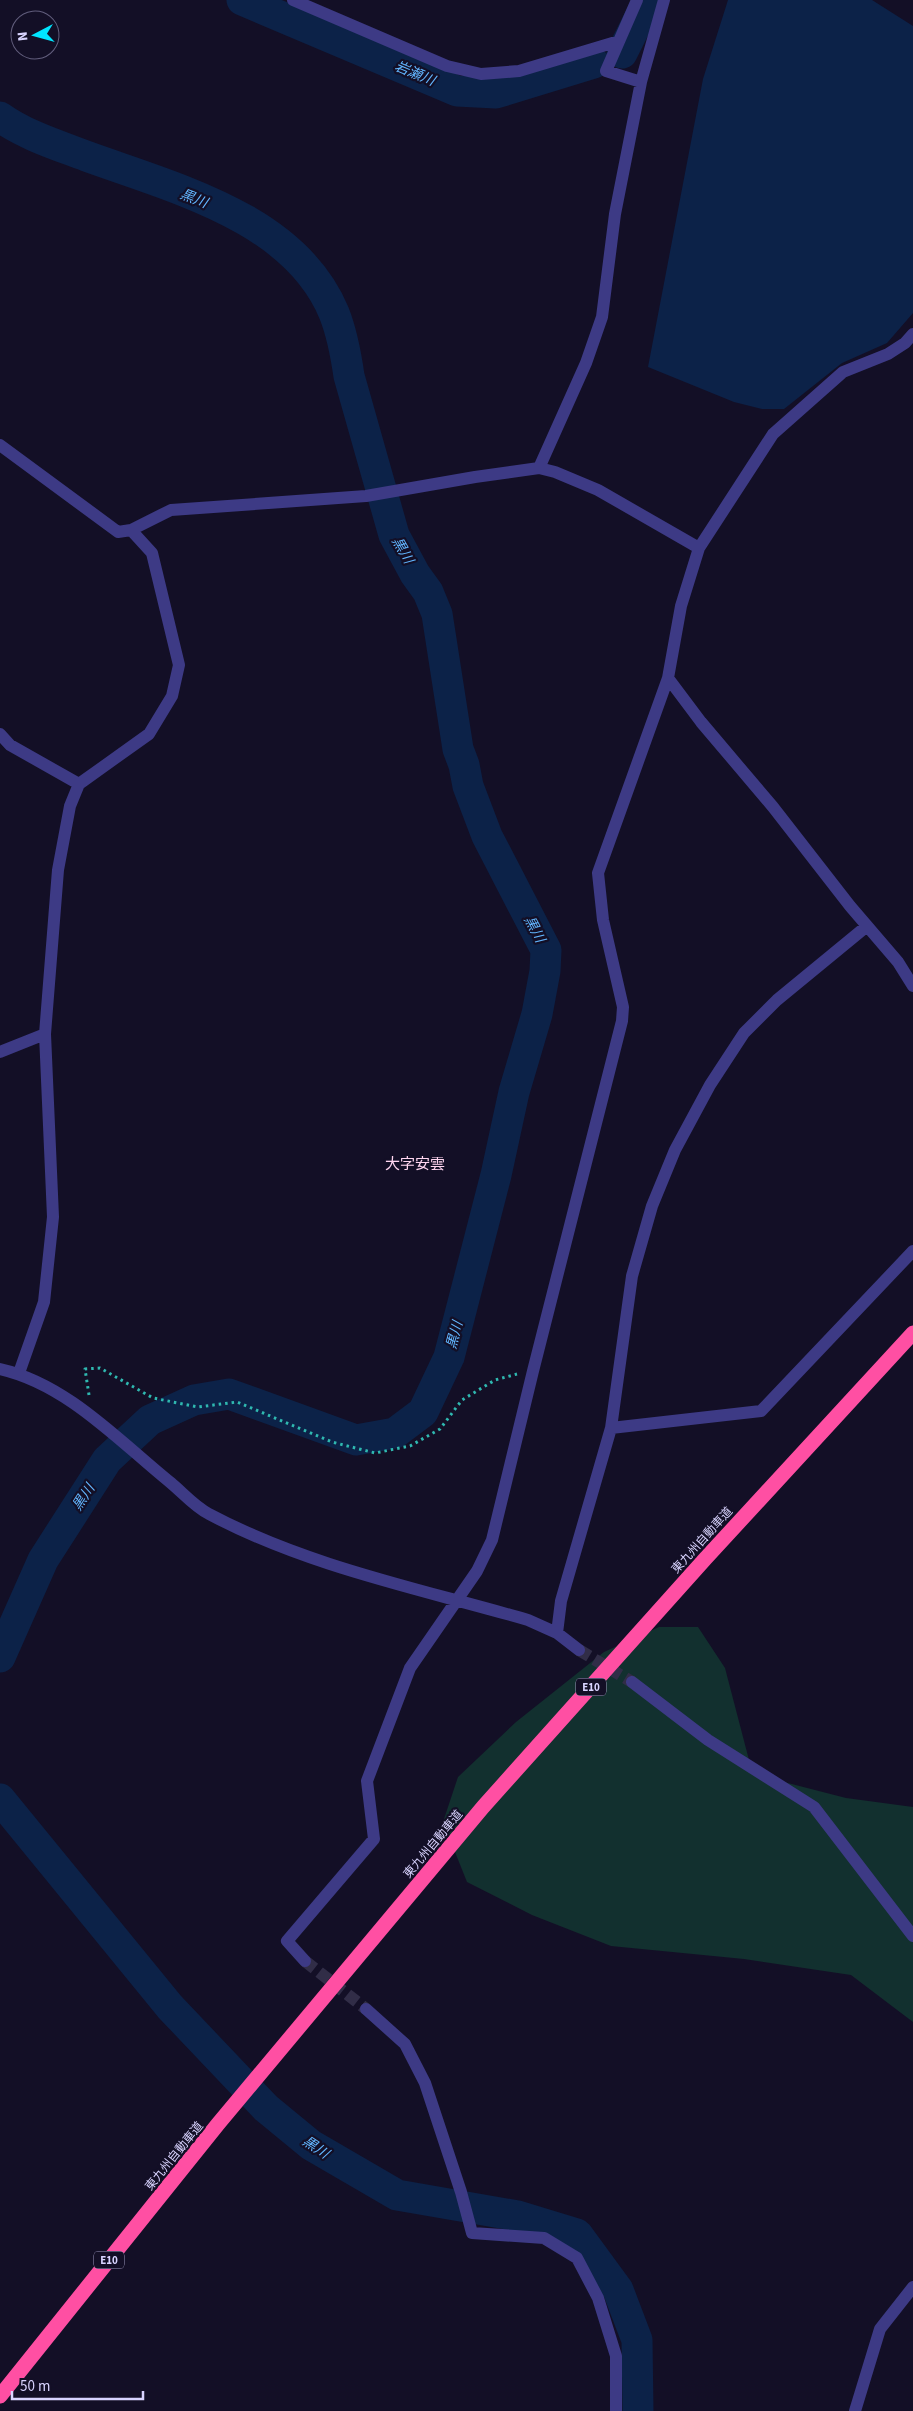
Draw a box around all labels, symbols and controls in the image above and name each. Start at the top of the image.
north arrow [10,10,60,60]
text: N [13,31,33,42]
water label: 岩瀬川 [391,57,440,92]
water label: 黒川 [177,185,212,214]
water label: 黒川 [386,533,419,569]
water label: 黒川 [519,912,550,948]
district label: 大字安雲 [385,1154,445,1175]
water label: 黒川 [442,1317,469,1351]
water label: 黒川 [68,1479,101,1515]
street label: 東九州自動車道 [668,1503,737,1577]
road number: E10 [576,1678,606,1695]
street label: 東九州自動車道 [400,1807,467,1882]
street label: 東九州自動車道 [141,2118,207,2194]
water label: 黒川 [298,2132,334,2165]
road number: E10 [94,2252,124,2268]
scale bar [12,2368,144,2400]
text: 50 m [20,2376,50,2397]

